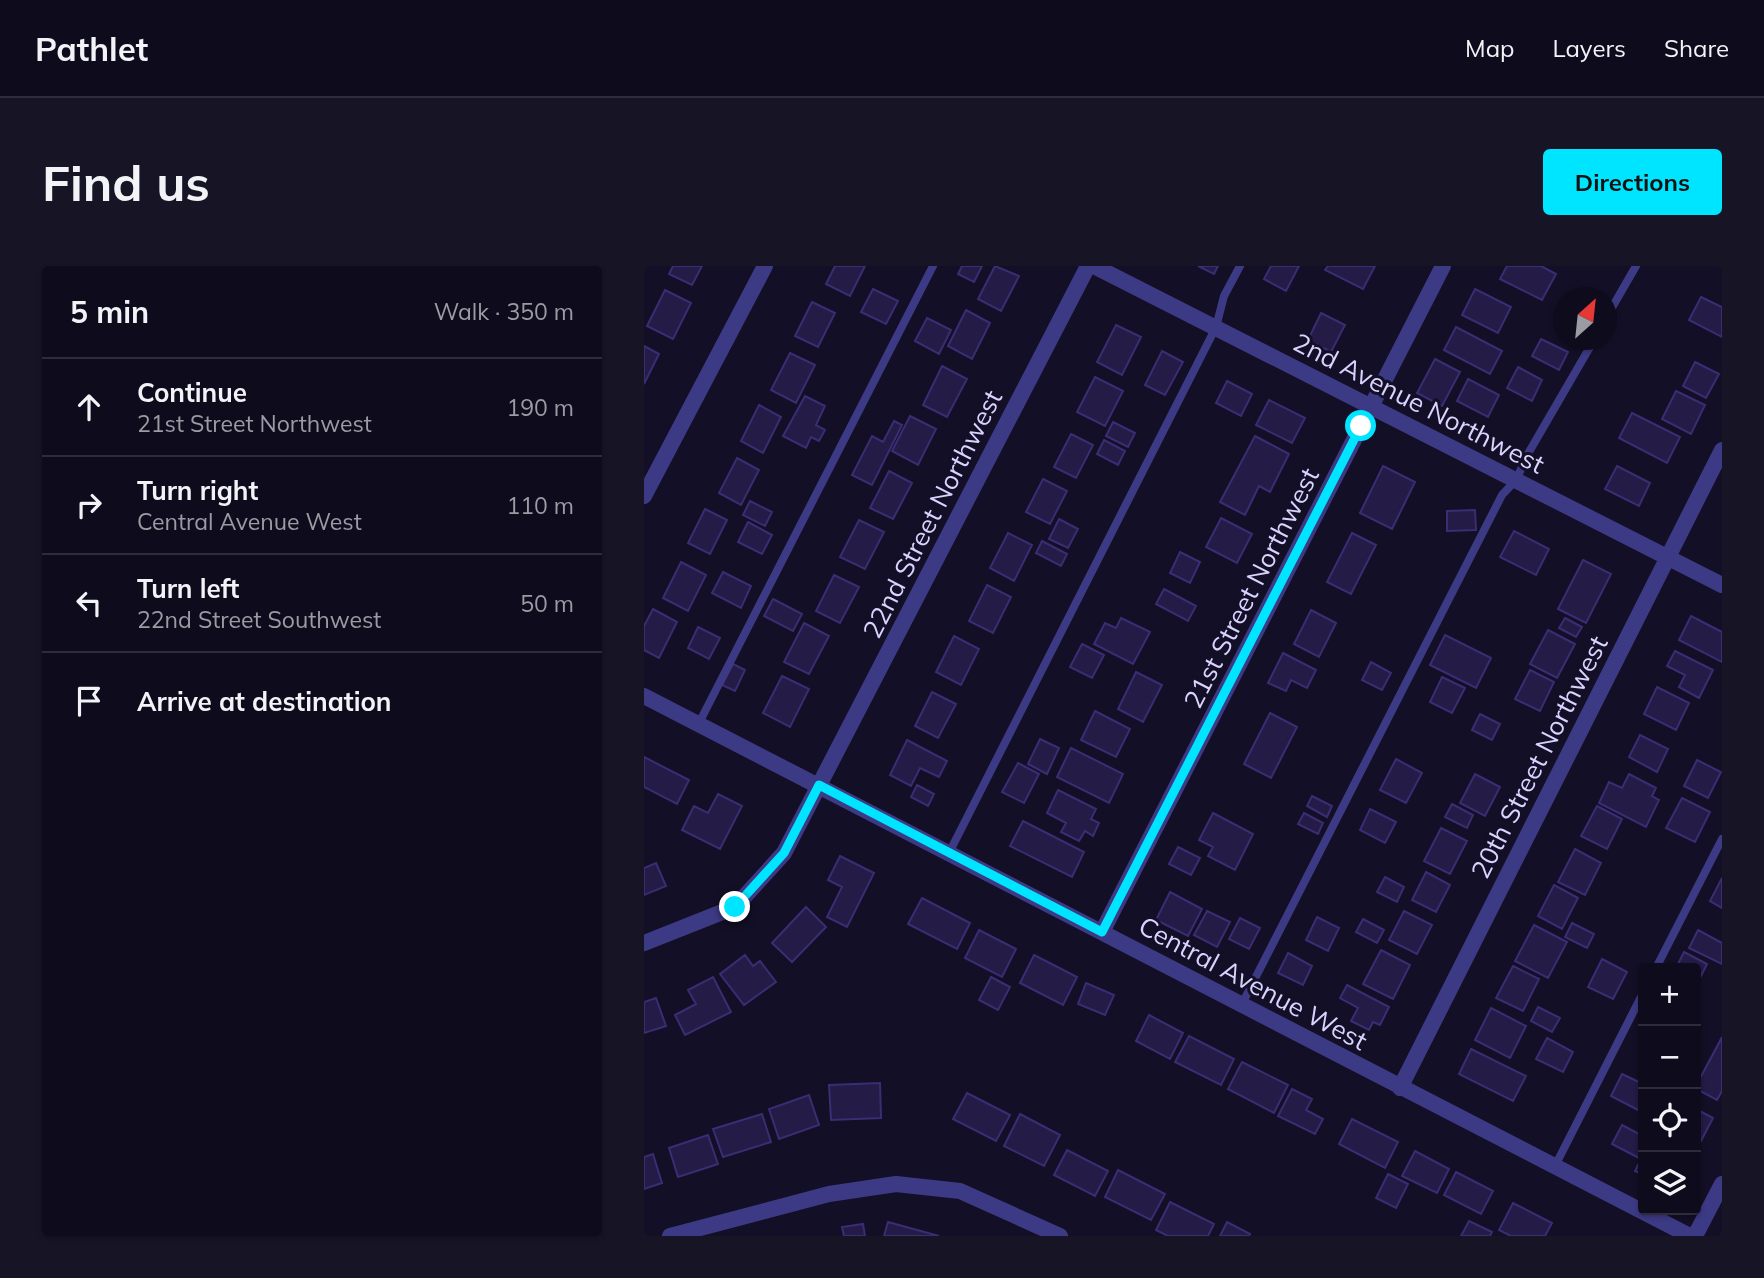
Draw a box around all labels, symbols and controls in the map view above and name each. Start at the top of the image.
text: Pathlet [35,28,148,69]
text: Map [1465,33,1514,63]
text: Layers [1552,33,1626,63]
text: Share [1664,33,1729,63]
button: Directions [1543,149,1722,215]
text: Find us [42,152,210,213]
north arrow [1554,287,1617,350]
text: 5 min [70,293,149,331]
text: Walk · 350 m [434,297,574,326]
street label: 2nd Avenue Northwest [1288,325,1550,481]
text: Continue [137,376,247,409]
street label: 22nd Street Northwest [855,384,1009,644]
icon: ahead [70,388,108,426]
text: 190 m [506,393,574,422]
text: 21st Street Northwest [137,409,372,438]
route start [1345,410,1376,441]
street label: 21st Street Northwest [1176,462,1326,714]
text: Turn right [137,474,258,507]
icon: right [70,486,108,524]
text: 110 m [506,491,574,520]
text: Central Avenue West [137,507,362,536]
text: Turn left [137,572,239,605]
icon: left [70,584,108,622]
text: 50 m [520,589,574,618]
text: 22nd Street Southwest [137,605,381,634]
street label: 20th Street Northwest [1463,630,1615,884]
icon: arrive [70,682,108,720]
text: Arrive at destination [137,685,392,718]
route end [719,891,750,922]
street label: Central Avenue West [1133,909,1373,1057]
map controls [1638,963,1701,1215]
button: + [1638,963,1701,1026]
button: − [1638,1026,1701,1089]
button: locate [1638,1089,1701,1152]
button: layers [1638,1152,1701,1215]

